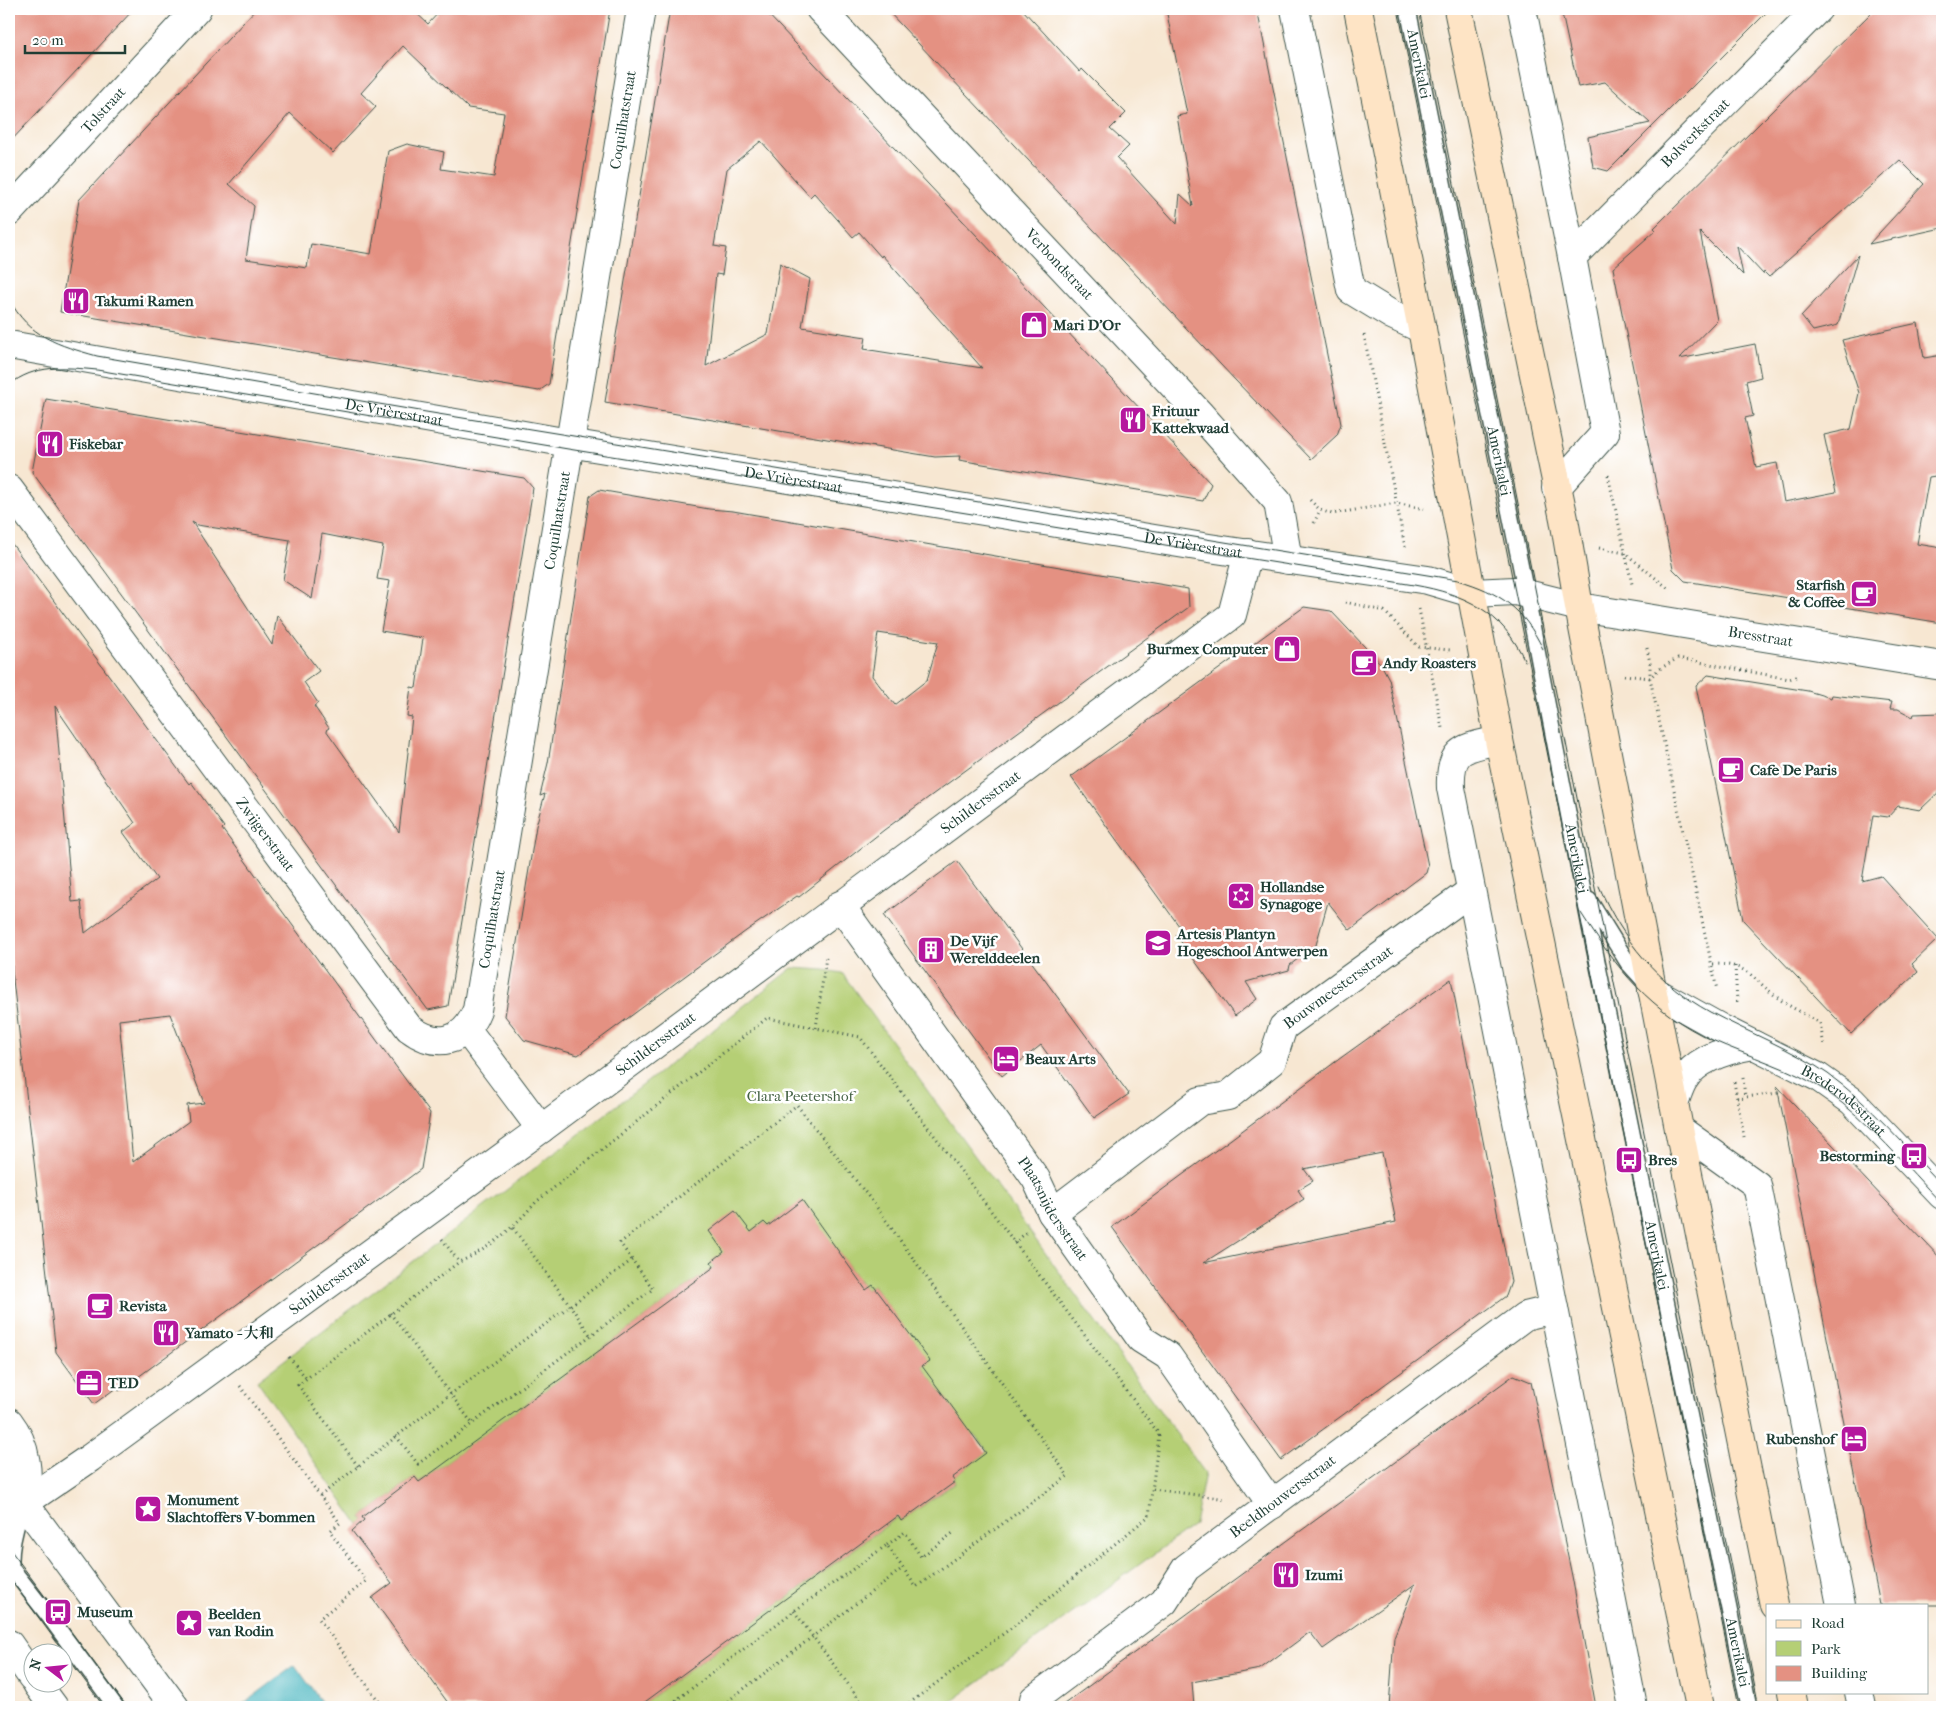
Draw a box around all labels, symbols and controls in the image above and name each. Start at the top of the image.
scale bar [25,22,125,54]
street label: Amerikalei [1403,26,1435,101]
text: 20 m [32,31,64,49]
street label: Coquilhatstraat [606,68,640,171]
street label: Tolstraat [78,83,130,137]
street label: Bolwerkstraat [1657,94,1734,171]
street label: Verbondstraat [1021,224,1098,304]
restaurant icon: Takumi Ramen [61,286,91,316]
place label: Takumi Ramen [94,292,194,310]
shop icon: Mari D'Or [1019,310,1049,340]
place label: Mari D'Or [1052,316,1121,334]
street label: De Vrièrestraat [344,395,445,430]
place label: Frituur Kattekwaad [1151,402,1230,437]
restaurant icon: Frituur Kattekwaad [1118,405,1148,435]
street label: Amerikalei [1483,423,1515,498]
restaurant icon: Fiskebar [35,429,65,459]
place label: Fiskebar [68,435,124,453]
street label: De Vrièrestraat [743,463,845,497]
street label: Coquilhatstraat [540,469,574,571]
street label: De Vrièrestraat [1143,528,1244,562]
place label: Starfish & Coffee [1788,576,1846,611]
cafe icon: Starfish & Coffee [1849,579,1879,609]
street label: Bresstraat [1727,622,1795,651]
shop icon: Burmex Computer [1272,634,1302,664]
place label: Burmex Computer [1147,640,1269,658]
cafe icon: Andy Roasters [1349,648,1379,678]
place label: Andy Roasters [1382,654,1476,672]
cafe icon: Cafe De Paris [1716,755,1746,785]
place label: Cafe De Paris [1750,761,1837,779]
street label: Schildersstraat [937,766,1025,838]
street label: Zwijgerstraat [232,794,299,875]
street label: Amerikalei [1561,821,1592,895]
street label: Coquilhatstraat [475,868,509,970]
place label: Hollandse Synagoge [1260,878,1325,913]
synagogue icon: Hollandse Synagoge [1226,881,1256,911]
place label: Artesis Plantyn Hogeschool Antwerpen [1176,925,1328,960]
school or university icon: Artesis Plantyn Hogeschool Antwerpen [1143,928,1173,958]
place label: De Vijf Werelddeelen [949,932,1040,967]
building icon: De Vijf Werelddeelen [916,935,946,965]
street label: Bouwmeestersstraat [1280,941,1397,1033]
street label: Schildersstraat [612,1008,700,1079]
hotel icon: Beaux Arts [991,1044,1021,1074]
place label: Beaux Arts [1025,1050,1096,1068]
street label: Brederodestraat [1798,1061,1890,1141]
park label: Clara Peetershof [747,1087,856,1105]
bus stop icon: Bestorming [1899,1141,1929,1171]
bus stop icon: Bres [1614,1145,1644,1175]
place label: Bestorming [1819,1147,1896,1165]
place label: Bres [1648,1151,1677,1169]
street label: Plaatsnijdersstraat [1014,1153,1092,1264]
street label: Amerikalei [1641,1218,1673,1292]
street label: Schildersstraat [285,1248,374,1319]
cafe icon: Revista [85,1291,115,1321]
place label: Revista [119,1297,168,1315]
restaurant icon: Yamato - 大和 [151,1318,181,1348]
place label: Yamato - 大和 [184,1324,274,1342]
office icon: TED [74,1368,104,1398]
place label: TED [107,1374,139,1392]
hotel icon: Rubenshof [1839,1424,1869,1454]
place label: Rubenshof [1766,1430,1839,1448]
street label: Beeldhouwersstraat [1226,1451,1340,1542]
place label: Monument Slachtoffers V-bommen [166,1491,315,1526]
place icon: Monument Slachtoffers V-bommen [133,1494,163,1524]
restaurant icon: Izumi [1271,1560,1301,1590]
place label: Izumi [1305,1566,1343,1584]
bus stop icon: Museum [43,1597,73,1627]
place label: Museum [76,1603,133,1621]
legend [1766,1604,1928,1694]
place label: Beelden van Rodin [207,1605,274,1640]
place icon: Beelden van Rodin [174,1608,204,1638]
text: Road [1811,1614,1845,1632]
street label: Amerikalei [1722,1615,1754,1689]
text: Park [1811,1640,1841,1658]
north arrow [22,1644,72,1694]
text: N [26,1657,46,1672]
text: Building [1811,1664,1868,1682]

